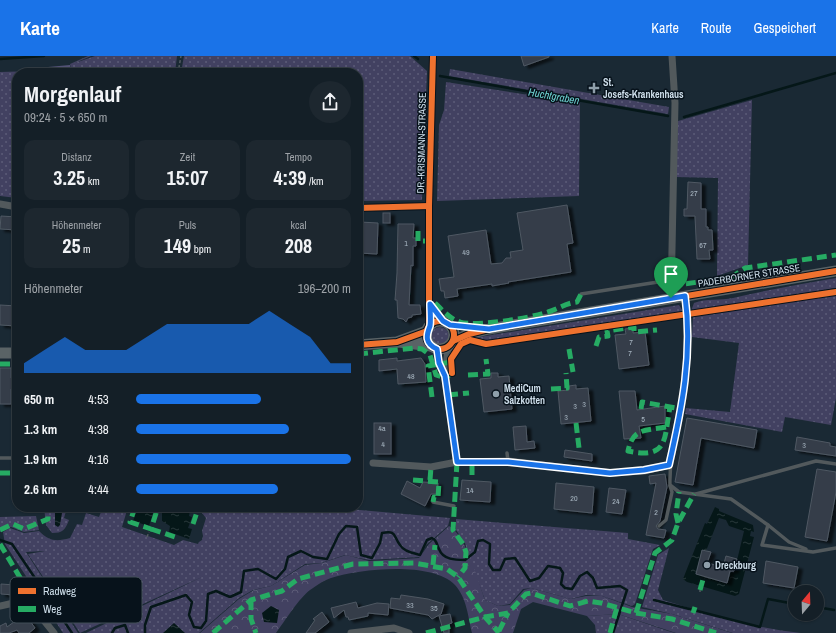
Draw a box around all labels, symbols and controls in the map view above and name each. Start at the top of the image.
text: Karte [20,15,60,41]
text: Karte [651,19,679,37]
text: Route [701,19,731,37]
text: Gespeichert [753,19,816,37]
place label: St. Josefs-Krankenhaus [603,76,684,101]
text: Morgenlauf [24,79,121,109]
button: share [309,81,351,123]
marker: St. Josefs-Krankenhaus [588,82,600,94]
water label: Huchtgraben [527,85,581,107]
street label: DR.-KRISMANN-STRASSE [414,92,429,194]
text: 09:24 · 5 × 650 m [24,109,107,126]
text: Distanz [61,150,92,164]
text: Zeit [180,150,195,164]
text: Tempo [285,150,312,164]
text: 3.25 [53,164,85,191]
text: 15:07 [167,164,208,191]
text: 4:39 [274,164,306,191]
text: km [85,174,100,188]
text: /km [306,174,323,188]
house number: 27 [690,188,698,198]
text: Höhenmeter [52,218,101,232]
text: Puls [179,218,196,232]
text: kcal [290,218,307,232]
text: 25 [62,232,81,259]
text: 149 [164,232,191,259]
text: 208 [285,232,312,259]
house number: 1 [404,238,408,248]
house number: 67 [699,240,707,250]
text: m [81,242,91,256]
text: bpm [191,242,211,256]
house number: 49 [462,247,470,257]
pin [654,257,688,298]
street label: PADERBORNER STRASSE [697,261,801,290]
icon: arrive [660,263,682,285]
text: Höhenmeter [24,280,83,297]
text: 196–200 m [298,280,351,297]
house number: 7 [629,337,633,347]
house number: 7 [628,348,632,358]
house number: 48 [407,371,415,381]
place label: MediCum Salzkotten [504,382,545,407]
marker: MediCum Salzkotten [491,389,501,399]
text: 650 m [24,391,54,408]
text: 4:53 [88,391,109,408]
house number: 3 [582,399,586,409]
house number: 3 [573,401,577,411]
house number: 3 [564,412,568,422]
house number: 5 [641,414,645,424]
text: 1.3 km [24,421,57,438]
text: 4:38 [88,421,109,438]
house number: 4a [378,423,386,433]
house number: 4 [381,439,385,449]
house number: 3 [802,440,806,450]
text: 1.9 km [24,451,57,468]
text: 4:16 [88,451,109,468]
text: 2.6 km [24,481,57,498]
text: 4:44 [88,481,109,498]
house number: 14 [466,485,474,495]
house number: 20 [570,493,578,503]
house number: 24 [612,496,620,506]
house number: 2 [654,507,658,517]
place label: Dreckburg [715,559,756,572]
marker: Dreckburg [702,560,712,570]
legend [10,577,142,623]
text: Radweg [43,584,76,598]
north arrow [788,585,824,621]
map controls [788,585,824,621]
house number: 33 [406,600,414,610]
text: Weg [43,602,61,616]
house number: 35 [430,603,438,613]

